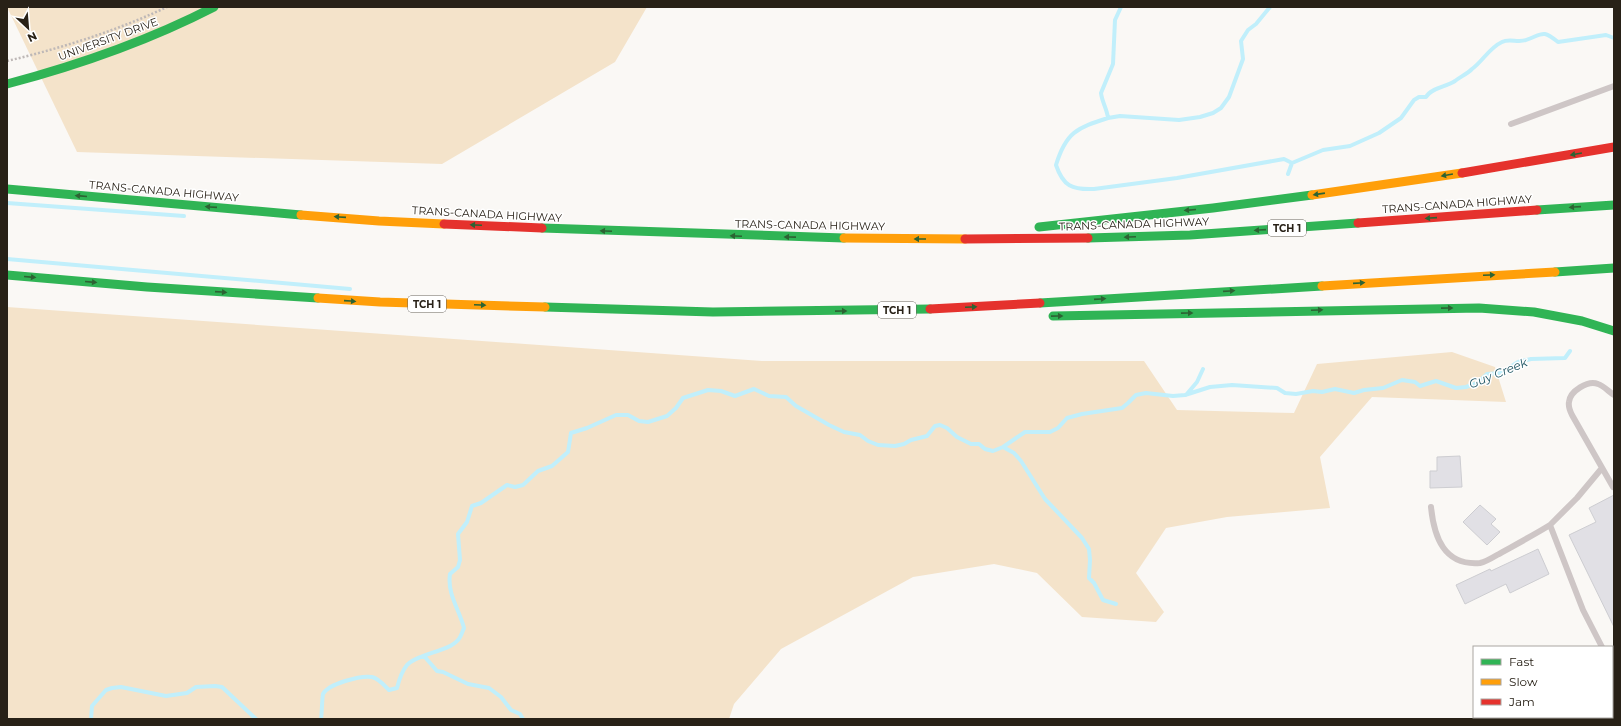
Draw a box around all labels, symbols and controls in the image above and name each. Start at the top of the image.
north arrow [8,8,48,48]
street label: UNIVERSITY DRIVE [56,14,160,64]
text: N [25,29,39,45]
one-way arrow [1569,151,1582,157]
one-way arrow [1441,172,1453,178]
street label: TRANS-CANADA HIGHWAY [89,177,239,205]
one-way arrow [1313,191,1325,197]
street label: TRANS-CANADA HIGHWAY [1382,192,1532,216]
one-way arrow [75,193,87,199]
street label: TRANS-CANADA HIGHWAY [412,203,562,225]
one-way arrow [205,204,217,211]
one-way arrow [1569,204,1581,211]
one-way arrow [1184,207,1196,214]
one-way arrow [334,214,346,221]
street label: TRANS-CANADA HIGHWAY [1059,214,1209,234]
one-way arrow [1425,214,1437,221]
street label: TRANS-CANADA HIGHWAY [735,217,885,233]
road number: TCH 1 [1268,220,1306,236]
one-way arrow [469,222,482,228]
one-way arrow [1254,227,1266,234]
one-way arrow [599,228,612,234]
one-way arrow [730,232,742,239]
one-way arrow [784,234,796,241]
one-way arrow [1123,234,1136,240]
one-way arrow [913,236,926,242]
one-way arrow [1483,271,1495,278]
one-way arrow [23,274,36,281]
one-way arrow [85,279,97,286]
one-way arrow [1353,279,1365,286]
one-way arrow [1223,287,1235,294]
one-way arrow [215,289,228,295]
one-way arrow [1094,295,1106,302]
road number: TCH 1 [408,296,446,312]
one-way arrow [344,297,356,304]
one-way arrow [474,302,486,309]
road number: TCH 1 [878,302,916,318]
one-way arrow [965,304,978,310]
one-way arrow [1441,305,1454,311]
one-way arrow [1311,307,1324,313]
one-way arrow [835,308,848,314]
one-way arrow [1181,310,1193,317]
one-way arrow [1051,313,1064,319]
water label: Guy Creek [1467,354,1530,392]
legend [1473,646,1613,718]
text: Fast [1509,654,1534,669]
text: Slow [1509,674,1538,689]
text: Jam [1508,694,1535,709]

